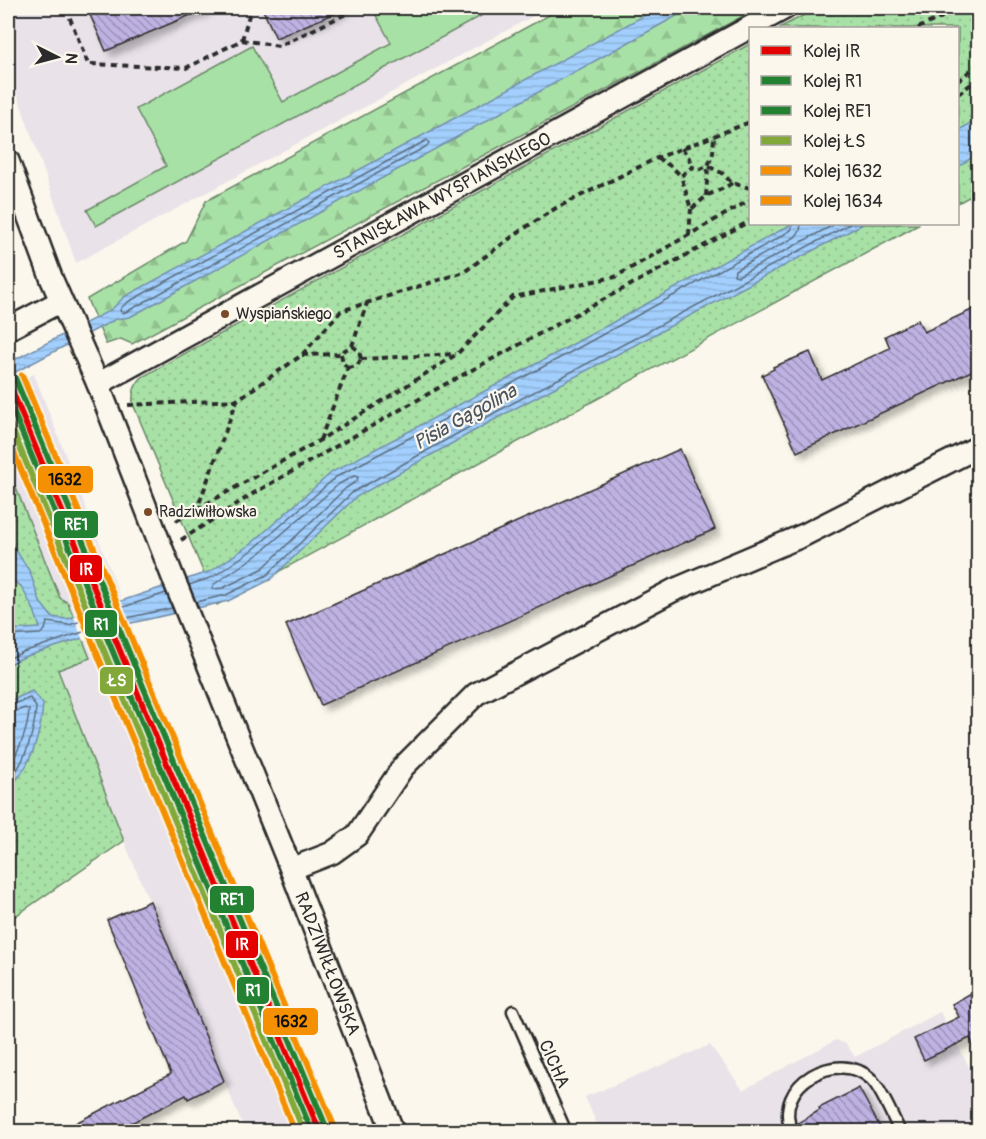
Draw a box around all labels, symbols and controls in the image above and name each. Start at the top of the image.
north arrow [27,27,87,87]
legend [749,27,959,225]
text: Kolej IR [803,40,860,63]
text: N [60,52,81,65]
text: Kolej R1 [803,70,862,93]
text: Kolej RE1 [803,100,872,123]
street label: STANISŁAWA WYSPIAŃSKIEGO [329,127,555,265]
text: Kolej ŁS [803,130,866,153]
text: Kolej 1632 [803,160,882,183]
text: Kolej 1634 [803,190,883,213]
place label: Wyspiańskiego [236,304,332,324]
marker: Wyspiańskiego [219,308,231,320]
water label: Pisia Gągolina [409,378,522,456]
line badge: 1632 [37,465,94,494]
text: 1632 [48,470,82,490]
place label: Radziwiłłowska [159,502,257,522]
marker: Radziwiłłowska [142,506,154,518]
line badge: RE1 [53,510,99,539]
text: RE1 [64,515,88,535]
line badge: IR [69,554,103,583]
text: IR [79,560,94,580]
line badge: R1 [84,609,118,638]
text: R1 [93,615,109,635]
line badge: ŁS [99,666,134,695]
text: ŁS [106,671,126,691]
line badge: RE1 [209,885,255,914]
street label: RADZIWIŁŁOWSKA [290,889,366,1039]
text: RE1 [220,890,244,910]
line badge: IR [225,930,259,959]
text: IR [235,935,250,955]
line badge: R1 [236,976,270,1005]
text: R1 [245,981,261,1001]
line badge: 1632 [262,1007,319,1036]
text: 1632 [274,1012,308,1032]
street label: CICHA [533,1036,575,1092]

